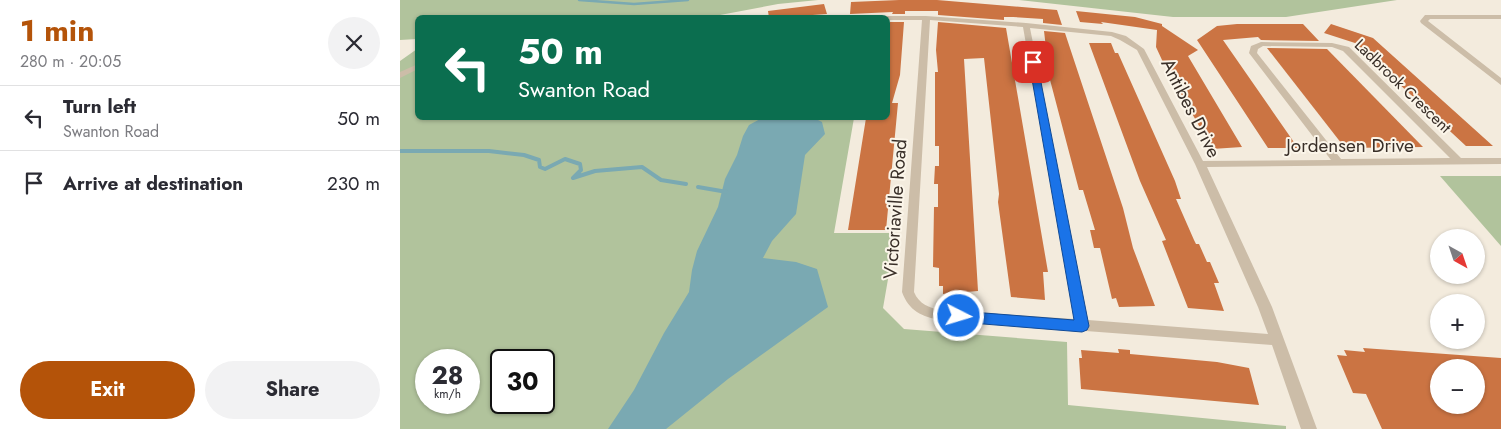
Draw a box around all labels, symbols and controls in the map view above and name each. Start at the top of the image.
text: 1 min [20,9,94,52]
button: close [328,17,380,69]
text: 50 m [518,27,603,77]
street label: Ladbrook Crescent [1349,34,1457,138]
icon: left [435,35,500,100]
pin [1012,41,1054,83]
icon: arrive [1019,48,1047,76]
text: 280 m · 20:05 [20,50,121,73]
street label: Antibes Drive [1154,54,1228,163]
text: Swanton Road [518,73,650,105]
text: Turn left [63,93,136,120]
icon: left [20,104,48,132]
text: 50 m [337,105,380,132]
text: Swanton Road [63,120,159,143]
street label: Jordensen Drive [1283,132,1414,159]
street label: Victoriaville Road [877,138,913,280]
icon: arrive [20,169,48,197]
text: Arrive at destination [63,170,243,197]
text: 230 m [327,170,380,197]
north arrow [1430,229,1485,284]
map controls [1430,229,1485,414]
position arrow [932,289,984,341]
button: + [1430,294,1485,349]
speed limit sign: 30 [490,349,555,414]
text: 28 [431,357,464,393]
button: − [1430,359,1485,414]
button: Exit [20,361,195,419]
button: Share [205,361,380,419]
text: km/h [434,385,461,403]

